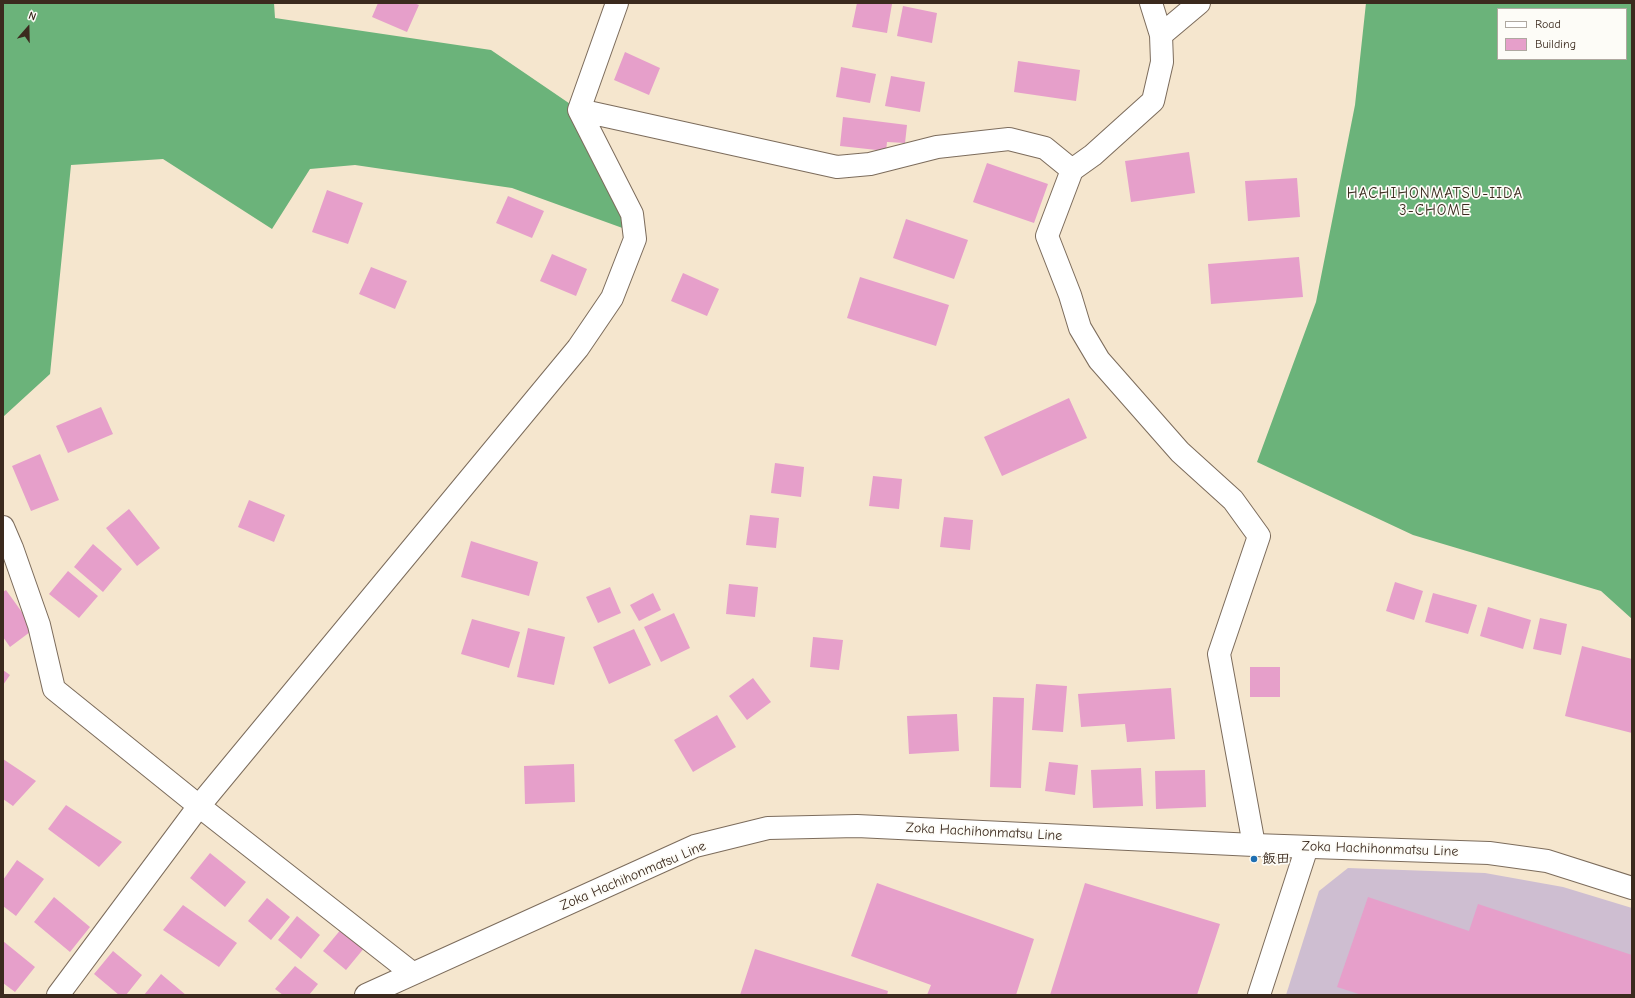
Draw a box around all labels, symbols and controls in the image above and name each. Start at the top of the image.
north arrow [8,8,48,48]
legend [1497,8,1627,60]
text: N [27,9,38,24]
text: Road [1535,17,1561,31]
text: Building [1535,37,1576,51]
district label: HACHIHONMATSU-IIDA 3-CHOME [1347,185,1523,220]
street label: Zoka Hachihonmatsu Line [905,820,1063,844]
street label: Zoka Hachihonmatsu Line [558,838,708,914]
street label: Zoka Hachihonmatsu Line [1301,838,1459,860]
place label: 飯田 [1262,851,1290,867]
marker: 飯田 [1249,854,1259,864]

